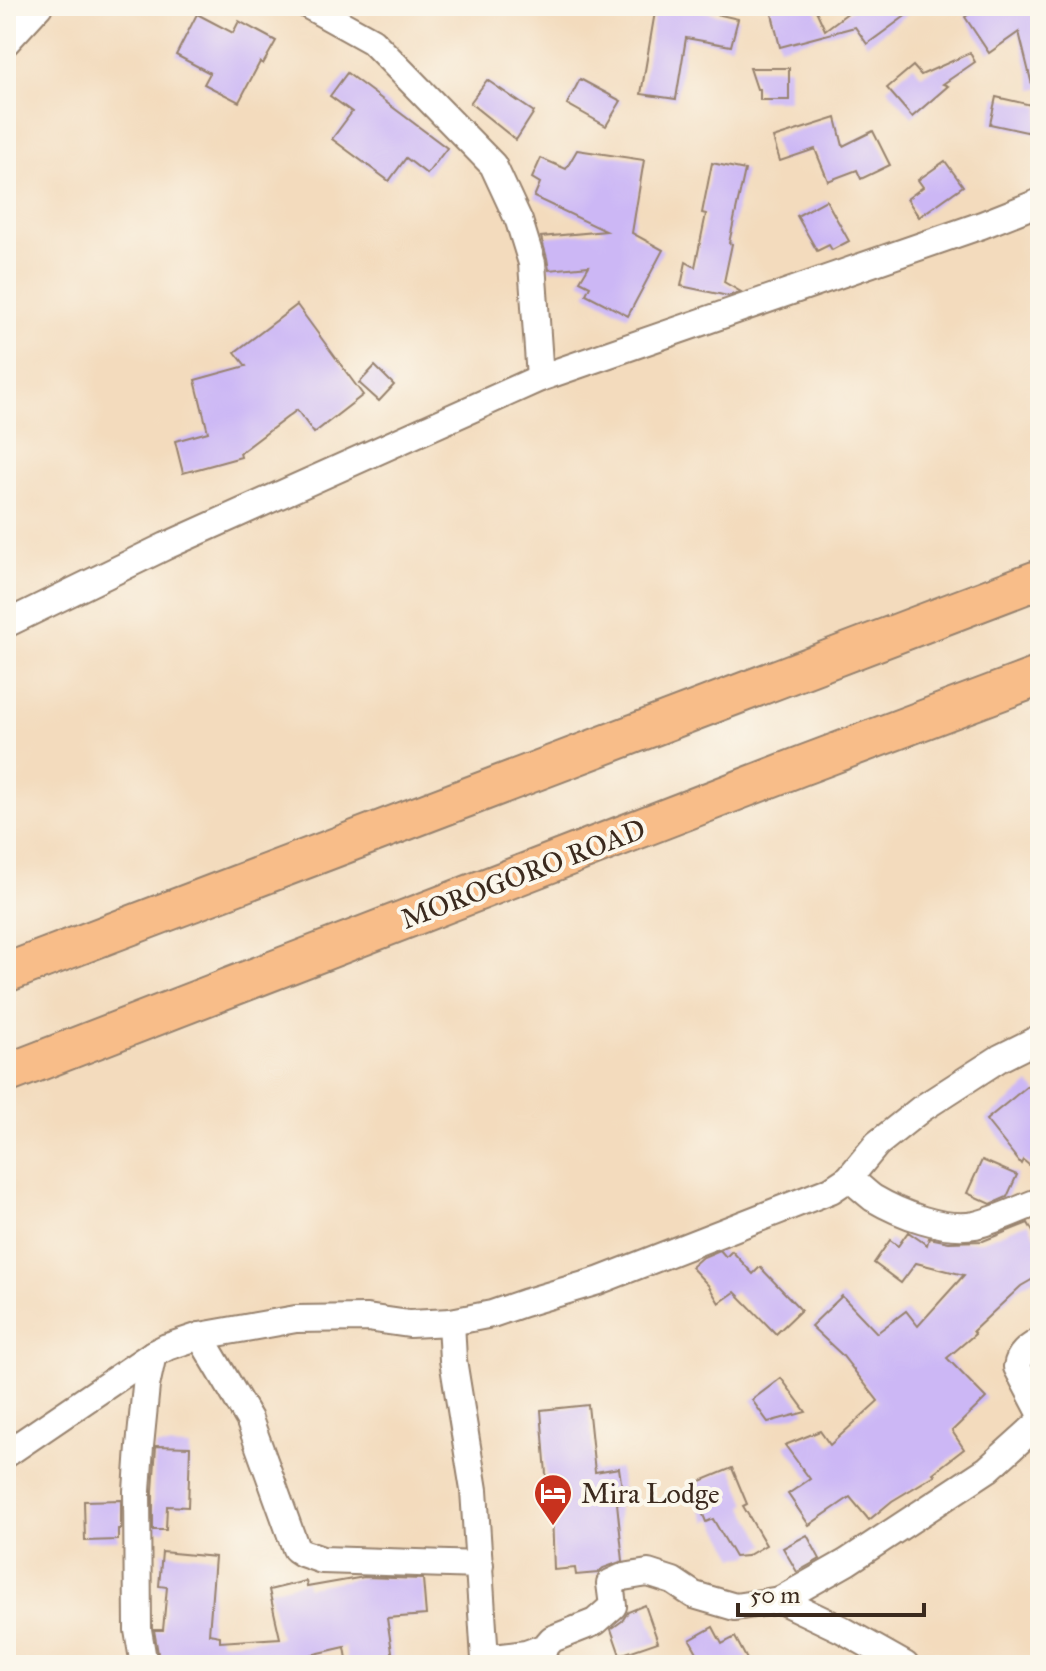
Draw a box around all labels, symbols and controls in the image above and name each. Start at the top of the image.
street label: MOROGORO ROAD [396,811,650,937]
hotel icon: Mira Lodge [532,1472,574,1527]
place label: Mira Lodge [581,1476,720,1511]
scale bar [738,1567,924,1617]
text: 50 m [750,1580,800,1610]

